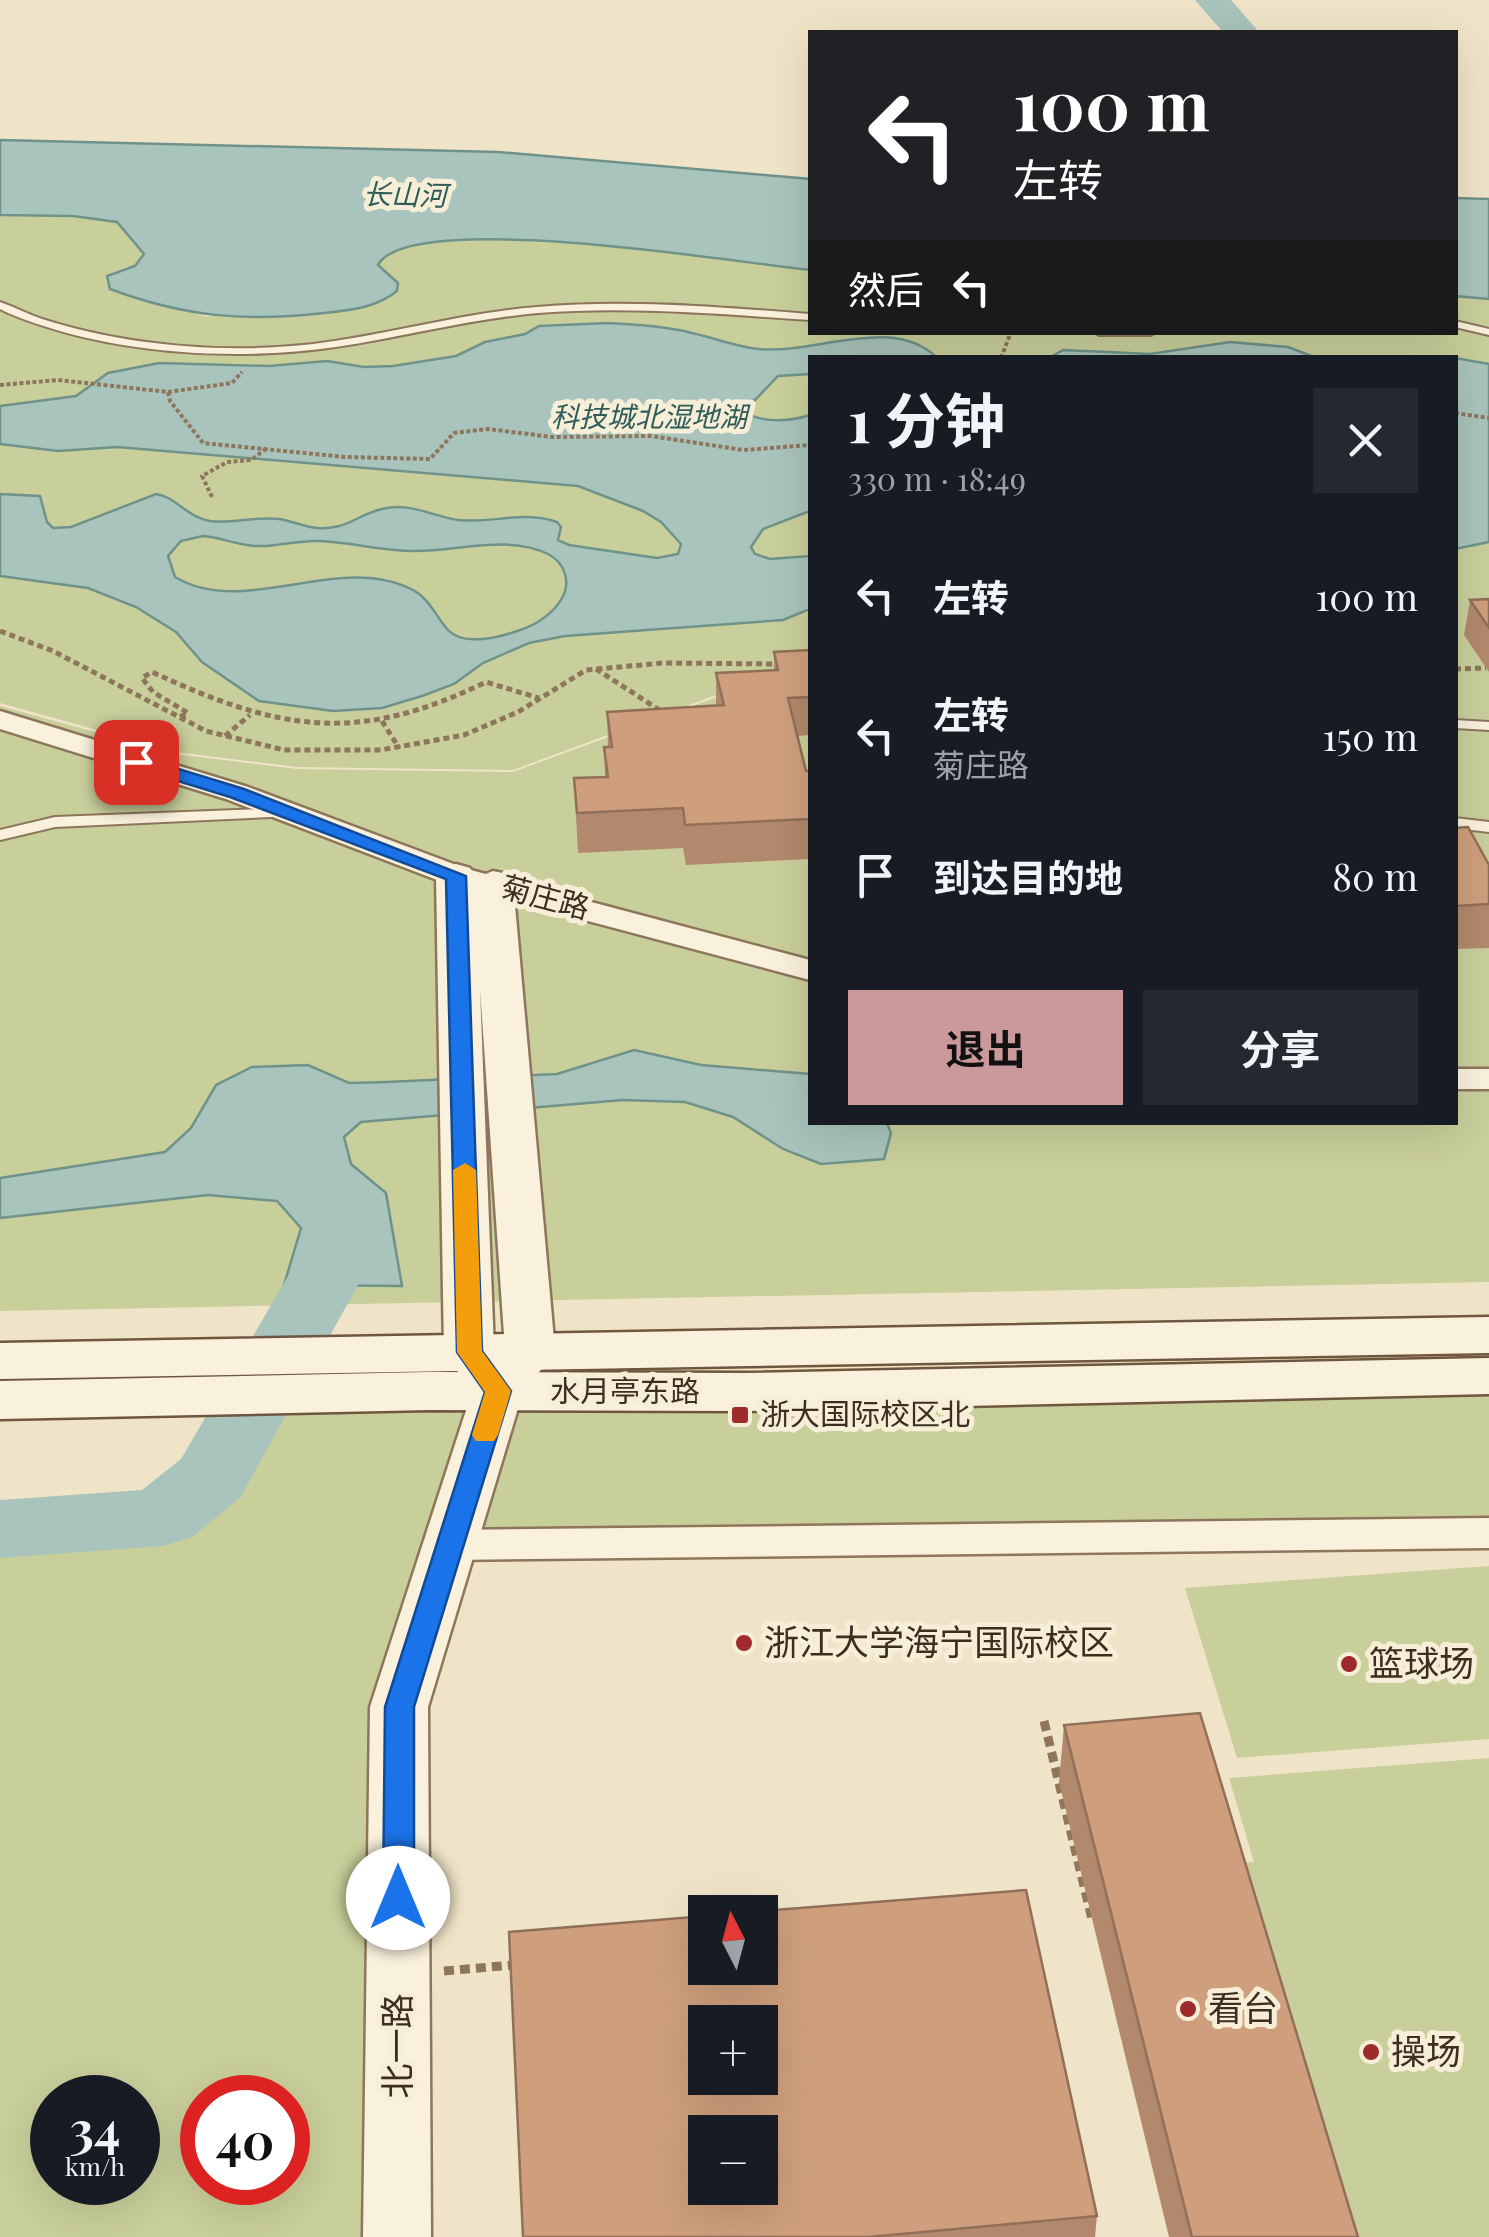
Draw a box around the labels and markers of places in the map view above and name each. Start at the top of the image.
pin [94,720,179,805]
place label: 浙大国际校区北 [760,1393,970,1433]
marker: 浙大国际校区北 [729,1404,751,1426]
place label: 浙江大学海宁国际校区 [764,1617,1114,1664]
marker: 浙江大学海宁国际校区 [733,1632,755,1654]
place label: 篮球场 [1369,1638,1474,1685]
marker: 篮球场 [1338,1653,1360,1675]
place label: 看台 [1208,1983,1278,2030]
marker: 看台 [1177,1998,1199,2020]
place label: 操场 [1391,2026,1461,2073]
marker: 操场 [1360,2041,1382,2063]

